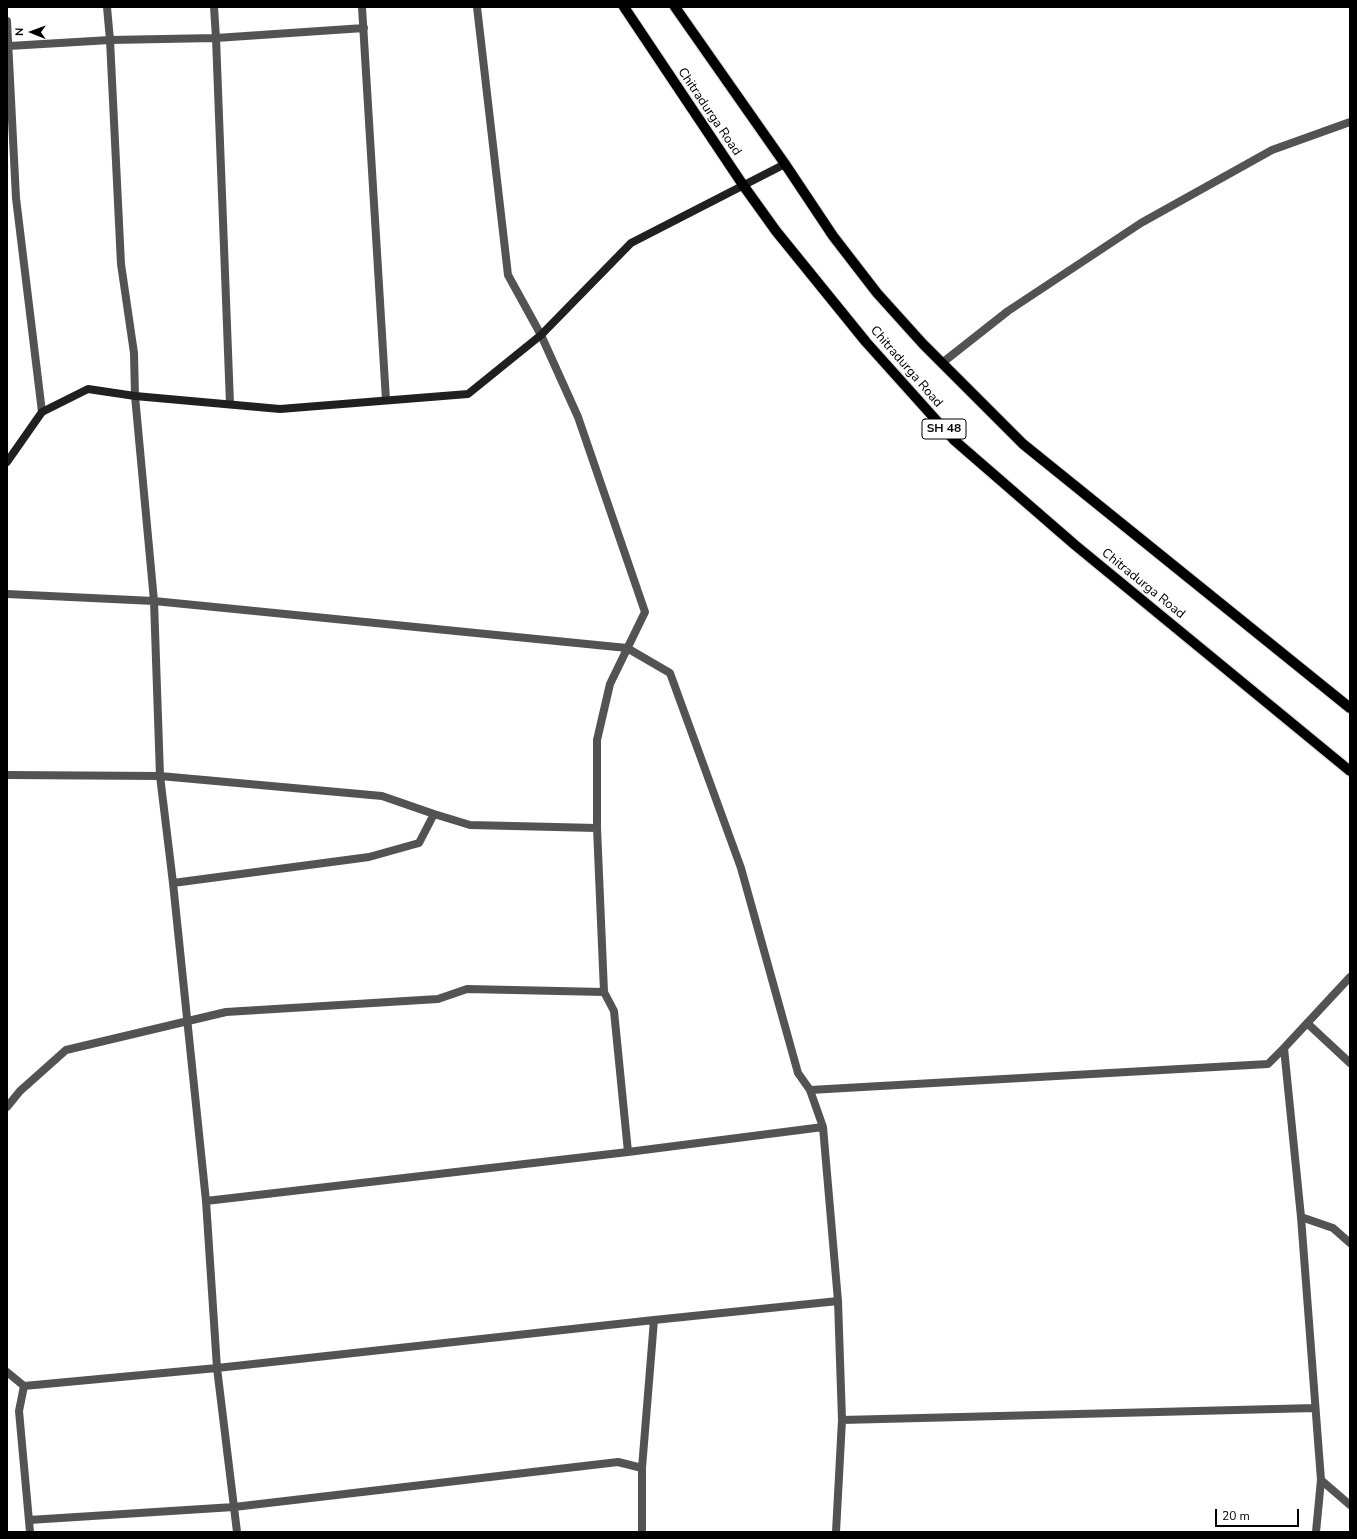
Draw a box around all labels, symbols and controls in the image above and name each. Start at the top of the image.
north arrow [12,12,52,52]
text: N [12,28,27,36]
street label: Chitradurga Road [674,65,744,159]
street label: Chitradurga Road [866,323,946,411]
road number: SH 48 [922,419,966,439]
street label: Chitradurga Road [1098,546,1188,622]
scale bar [1217,1501,1301,1527]
text: 20 m [1222,1508,1250,1524]

